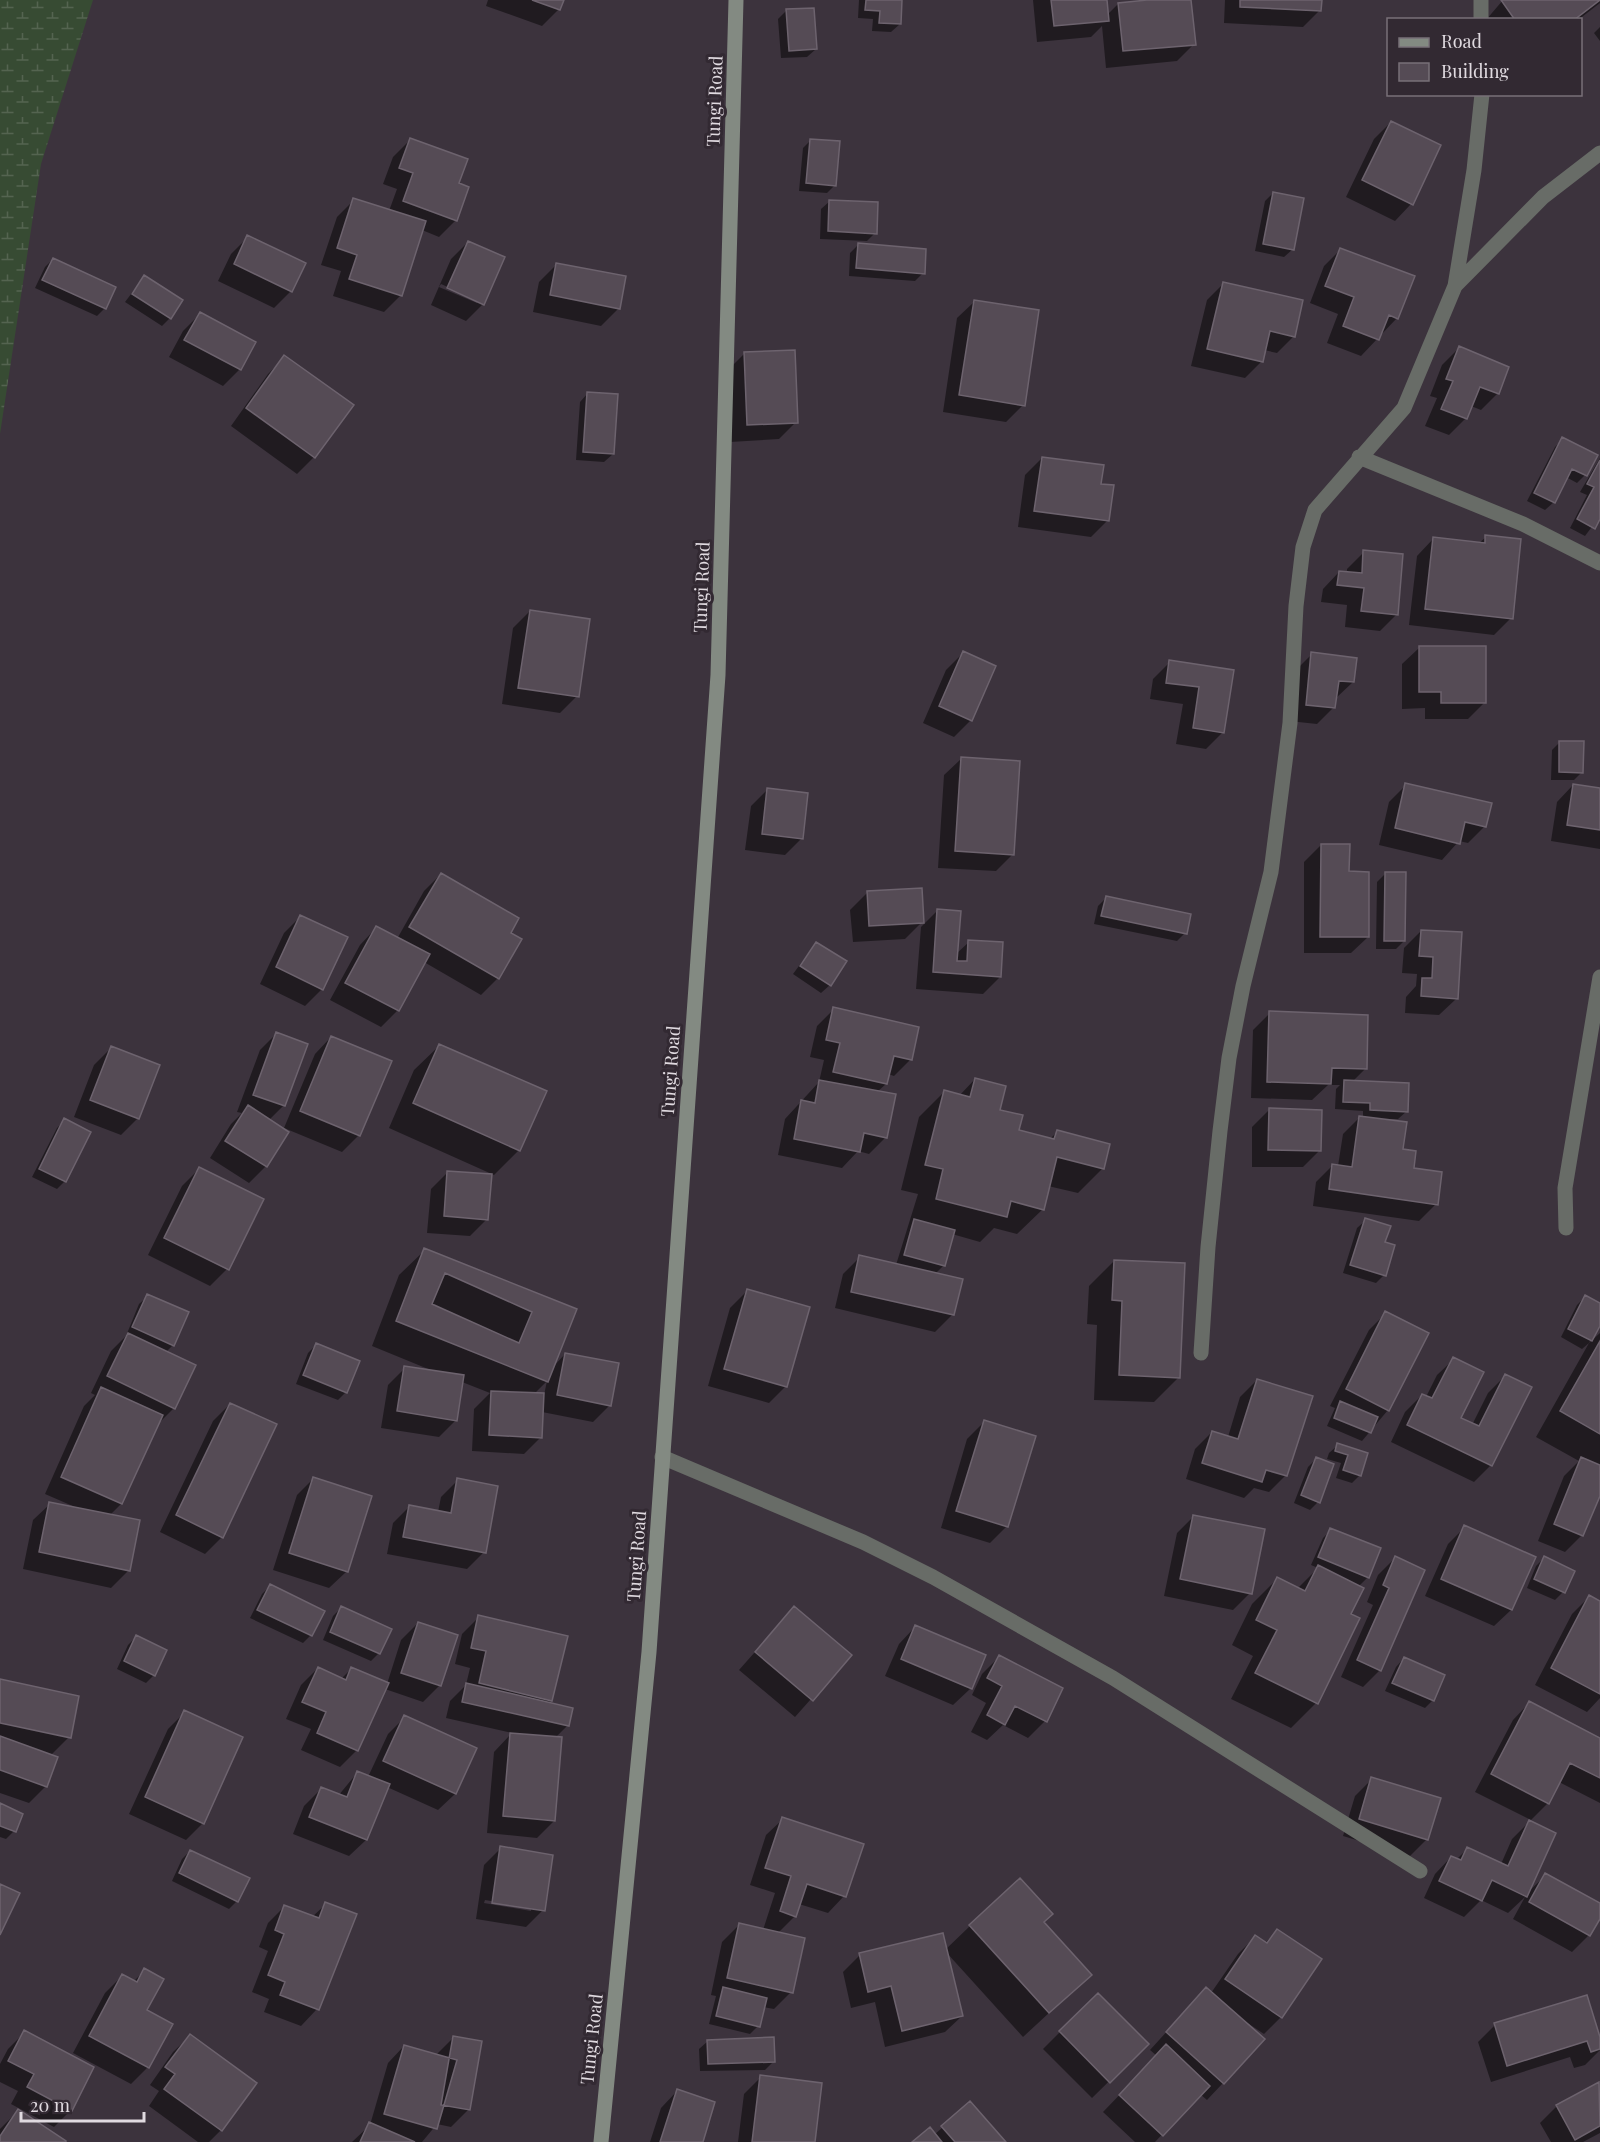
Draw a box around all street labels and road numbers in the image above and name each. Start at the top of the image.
street label: Tungi Road [700,54,728,147]
street label: Tungi Road [687,540,715,633]
street label: Tungi Road [655,1024,685,1117]
street label: Tungi Road [621,1509,651,1602]
street label: Tungi Road [574,1992,608,2086]

